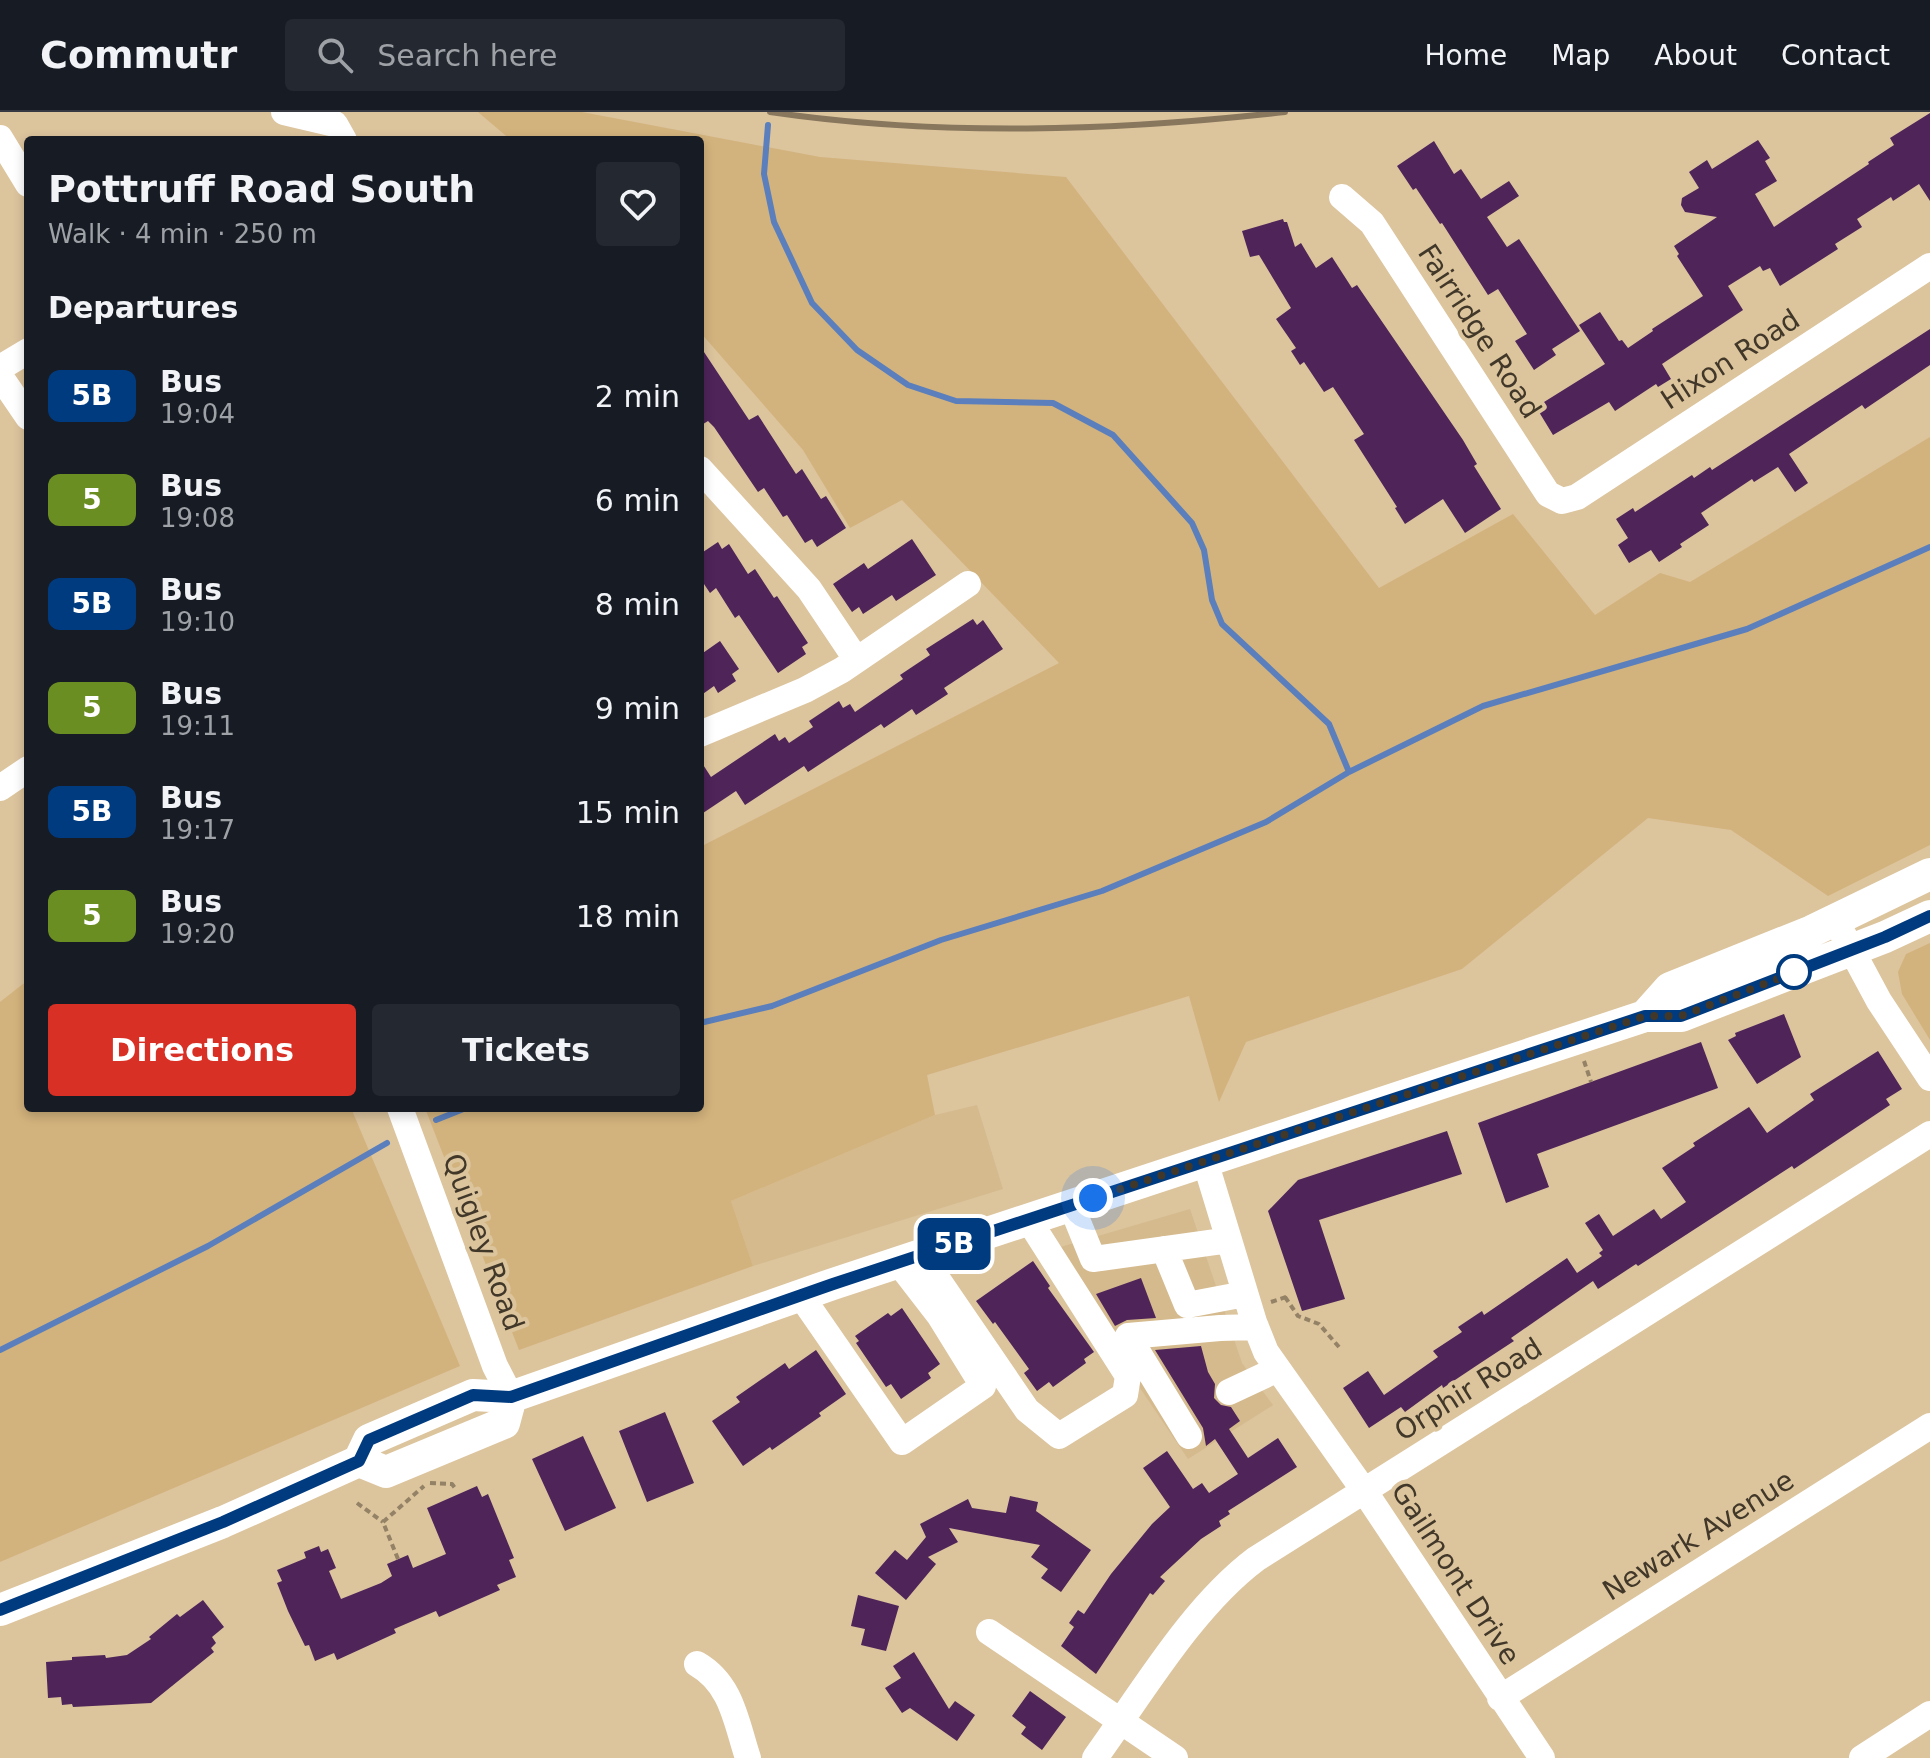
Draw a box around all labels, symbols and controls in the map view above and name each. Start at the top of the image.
search box [285,19,845,91]
text: Commutr [40,33,237,77]
icon: search [313,33,357,77]
text: Search here [377,38,557,73]
text: Home [1424,39,1507,72]
text: Map [1551,39,1610,72]
text: About [1654,39,1737,72]
text: Contact [1781,39,1890,72]
button: heart [596,162,680,246]
text: Pottruff Road South [48,167,475,211]
text: Walk · 4 min · 250 m [48,219,317,249]
street label: Fairridge Road [1411,238,1548,424]
text: Departures [48,290,238,325]
street label: Hixon Road [1655,302,1806,416]
text: Bus [160,364,222,399]
text: 5B [72,379,112,412]
text: 2 min [595,379,680,414]
text: 19:04 [160,399,235,429]
text: Bus [160,468,222,503]
text: 5 [82,483,102,516]
text: 6 min [595,483,680,518]
text: 19:08 [160,503,235,533]
text: Bus [160,572,222,607]
text: 5B [72,587,112,620]
text: 8 min [595,587,680,622]
text: 19:10 [160,607,235,637]
text: Bus [160,676,222,711]
text: 5 [82,691,102,724]
text: 9 min [595,691,680,726]
text: 19:11 [160,711,235,741]
text: Bus [160,780,222,815]
text: 5B [72,795,112,828]
text: 15 min [576,795,680,830]
text: 19:17 [160,815,235,845]
text: Bus [160,884,222,919]
text: 5 [82,899,102,932]
text: 18 min [576,899,680,934]
text: 19:20 [160,919,235,949]
unlabelled marker [1777,955,1811,989]
button: Directions [48,1004,356,1096]
button: Tickets [372,1004,680,1096]
street label: Quigley Road [436,1149,531,1335]
your location [1073,1178,1113,1218]
line badge: 5B [918,1218,990,1270]
text: 5B [934,1227,974,1260]
street label: Orphir Road [1388,1331,1548,1448]
street label: Newark Avenue [1597,1463,1800,1607]
street label: Gailmont Drive [1384,1476,1527,1671]

